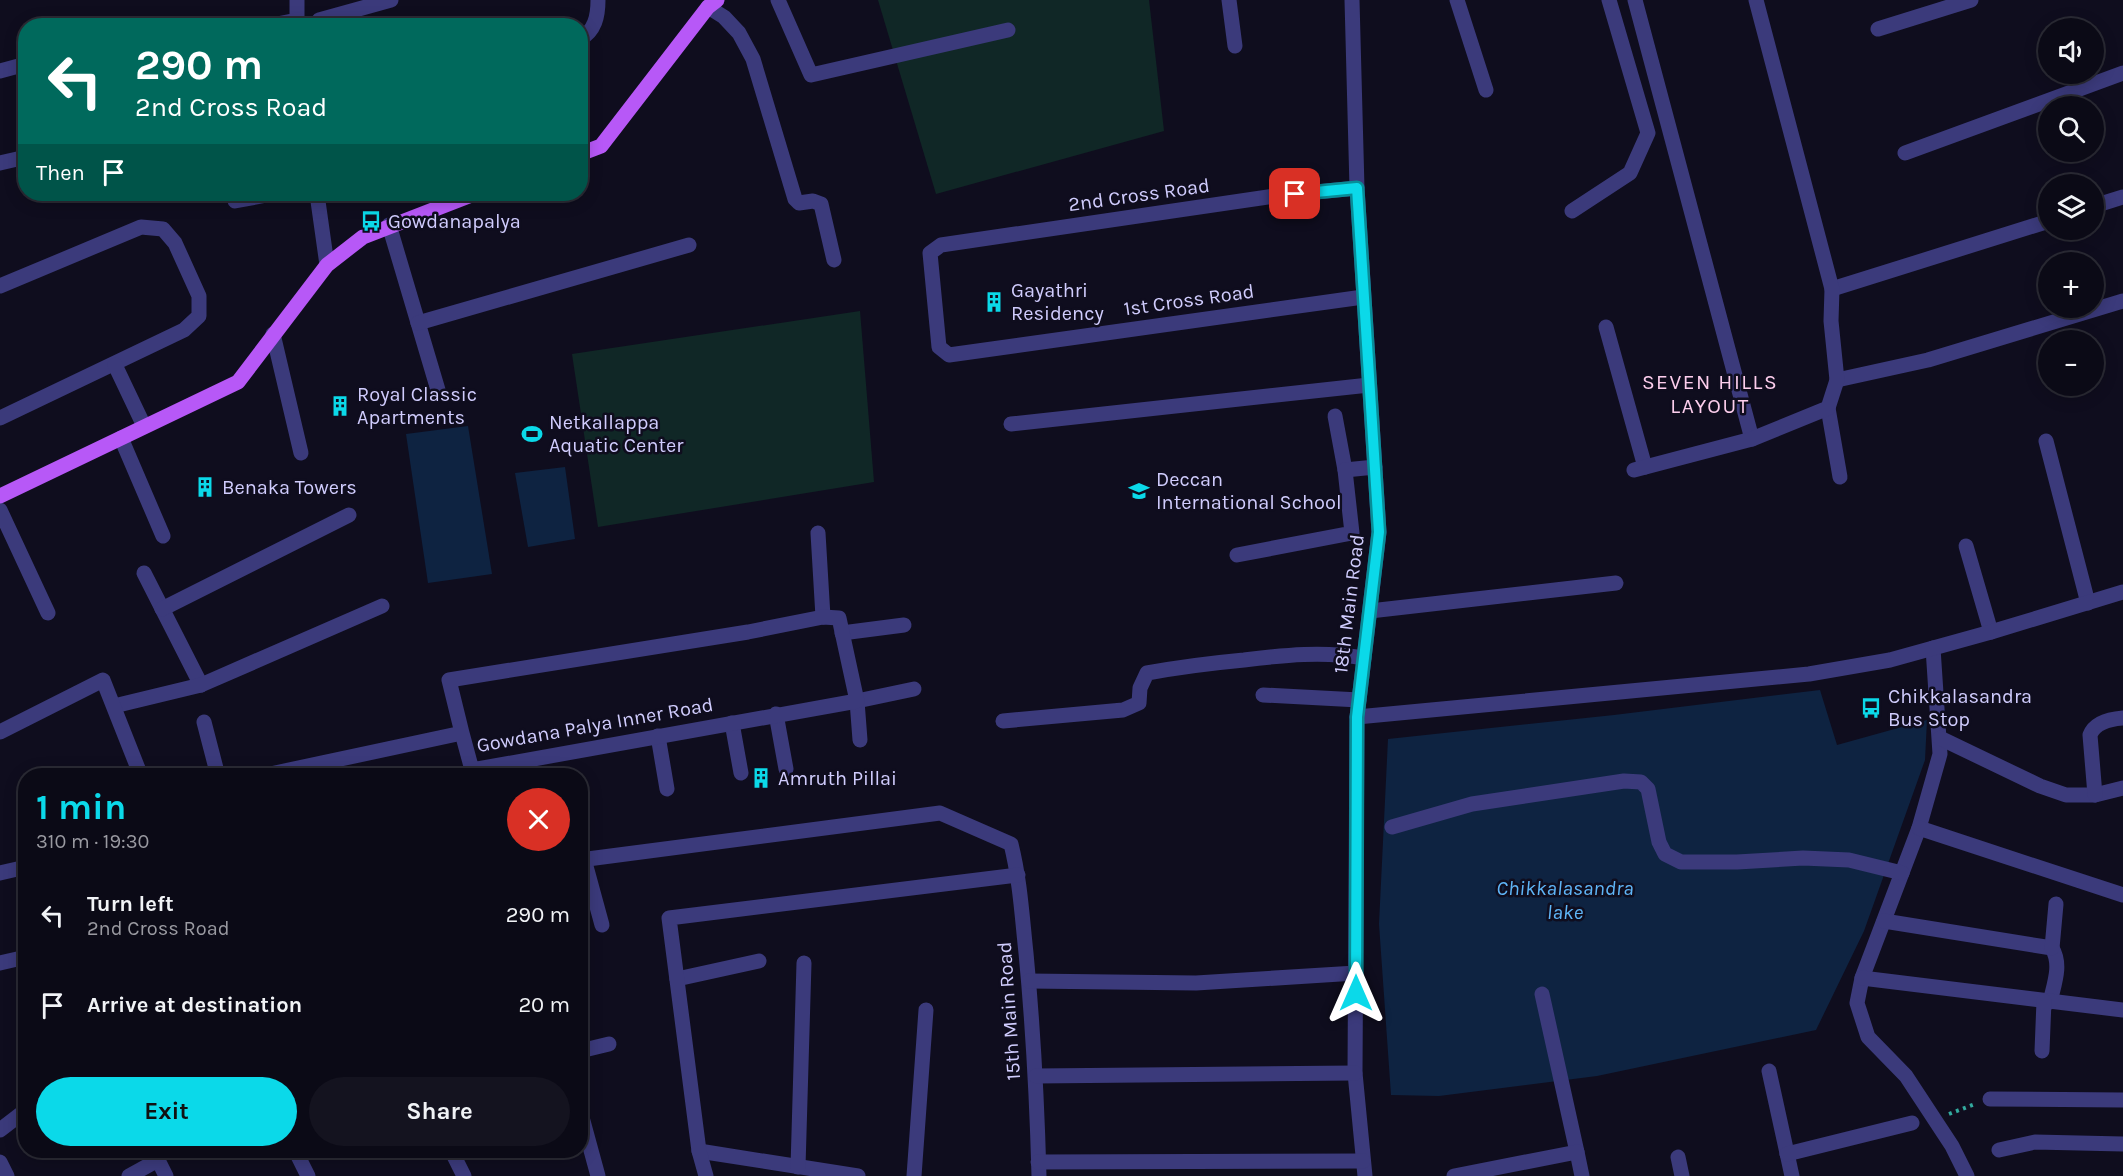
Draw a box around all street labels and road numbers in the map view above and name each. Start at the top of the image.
street label: 2nd Cross Road [1067,174,1211,216]
street label: 1st Cross Road [1122,279,1256,321]
street label: 18th Main Road [1329,533,1369,675]
street label: Gowdana Palya Inner Road [475,693,715,757]
street label: 15th Main Road [993,941,1025,1081]

